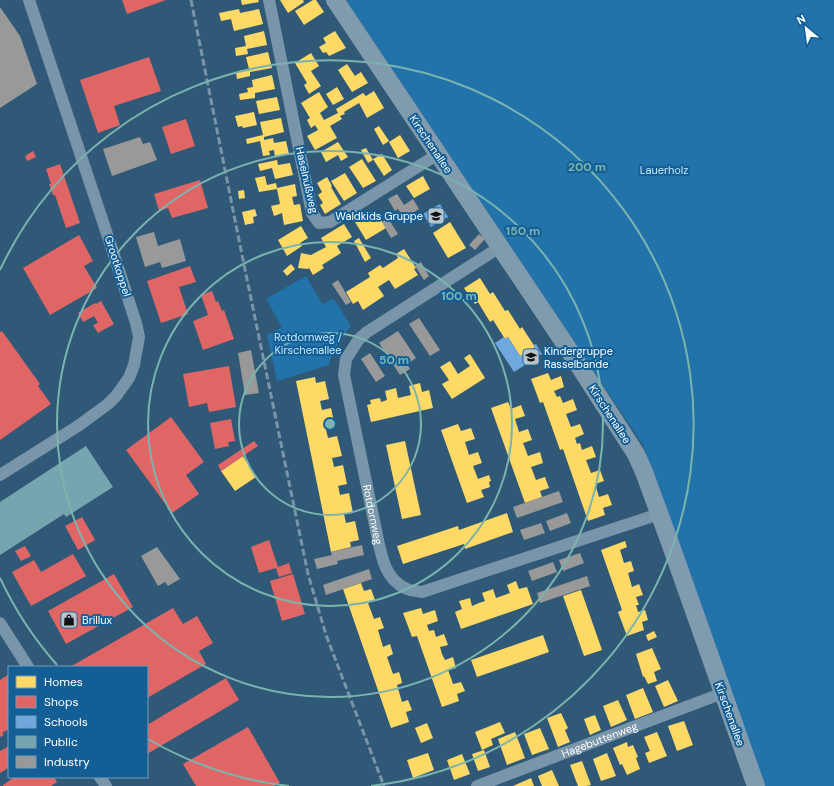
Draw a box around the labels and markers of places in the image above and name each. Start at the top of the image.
school or university icon: Waldkids Gruppe [426,206,446,226]
place label: Waldkids Gruppe [335,209,423,223]
place label: Kindergruppe Rasselbande [544,344,613,371]
school or university icon: Kindergruppe Rasselbande [521,347,541,367]
centre of rings [323,417,337,431]
shop icon: Brillux [59,610,79,630]
place label: Brillux [82,613,113,627]

